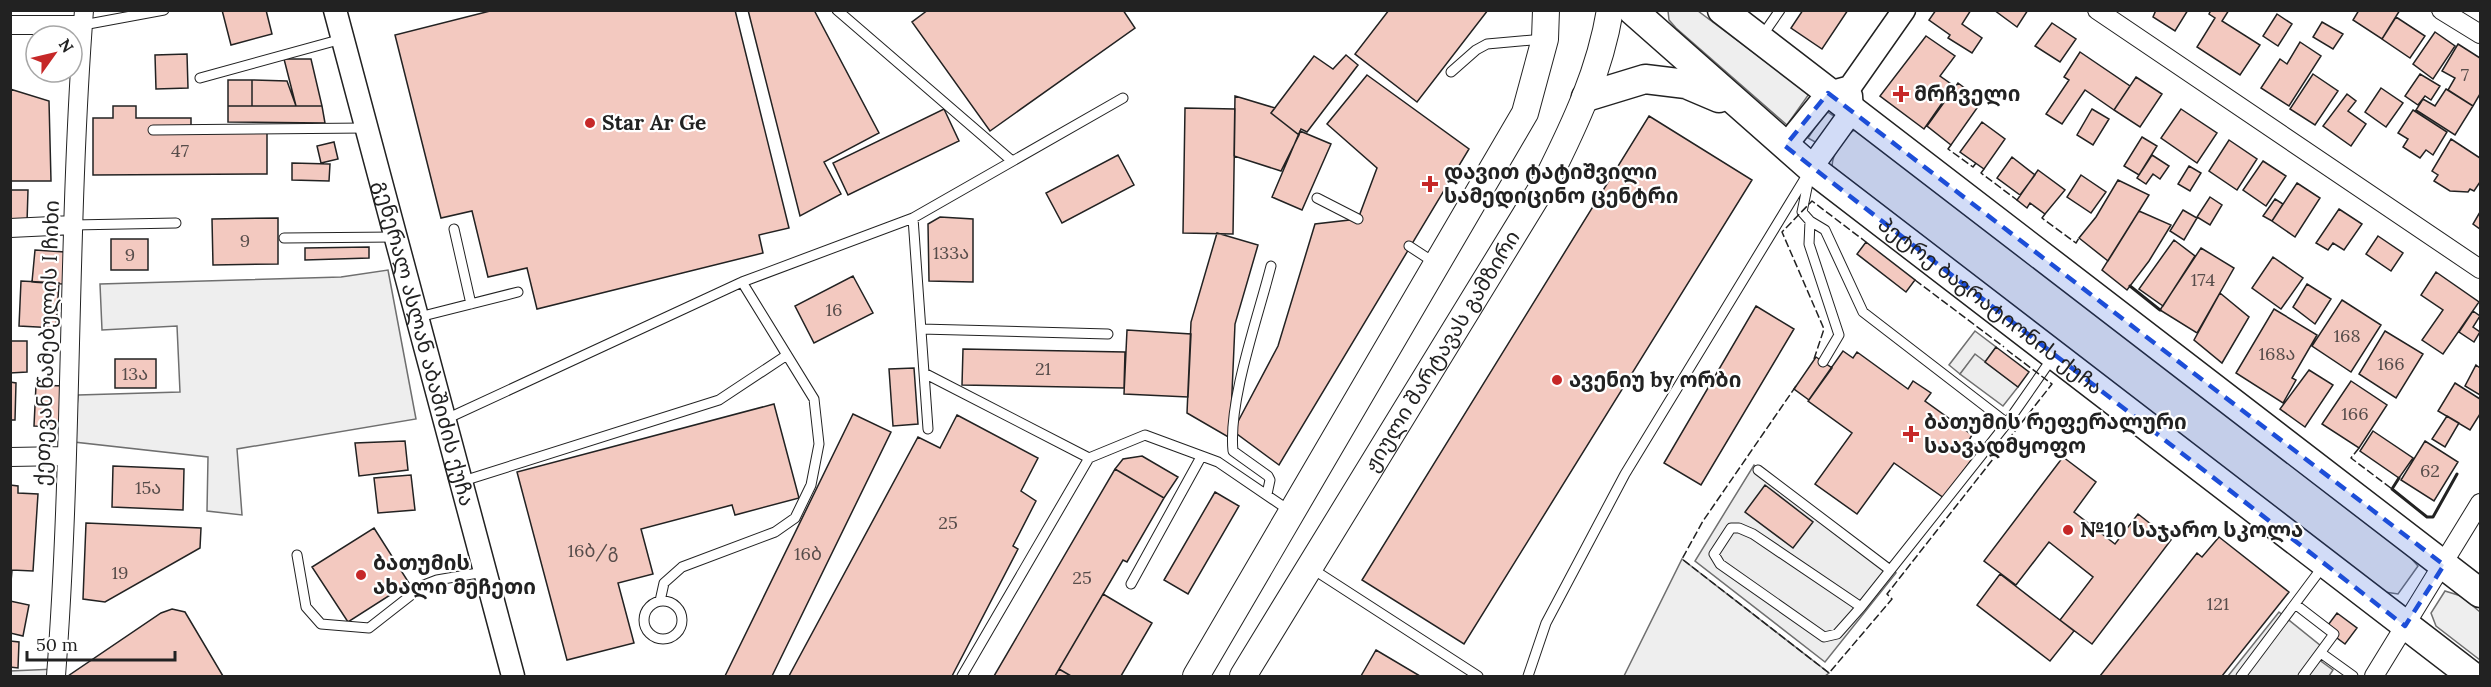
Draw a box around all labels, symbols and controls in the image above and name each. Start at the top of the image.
north arrow [24,24,84,84]
text: N [55,35,78,56]
house number: 7 [2461,63,2469,86]
place label: მრჩველი [1914,80,2020,107]
marker: მრჩველი [1892,85,1910,103]
place label: Star Ar Ge [602,109,706,136]
marker: Star Ar Ge [583,116,597,130]
house number: 47 [171,139,189,162]
place label: დავით ტატიშვილი სამედიცინო ცენტრი [1444,158,1678,209]
marker: დავით ტატიშვილი სამედიცინო ცენტრი [1421,175,1439,193]
street label: გენერალ ასლან აბაშიძის ქუჩა [368,177,481,509]
street label: ქეთევან წამებულის I ჩიხი [28,200,65,486]
street label: პეტრე ბაგრატიონის ქუჩა [1873,211,2108,400]
street label: ჟიული შარტავას გამზირი [1357,225,1526,477]
house number: 9 [240,229,250,252]
house number: 133ა [933,241,969,264]
house number: 9 [125,243,135,266]
house number: 174 [2191,268,2215,291]
house number: 16 [826,298,842,321]
house number: 168 [2333,324,2361,347]
house number: 168ა [2259,342,2295,365]
house number: 166 [2377,352,2405,375]
house number: 21 [1035,357,1051,380]
house number: 13ა [122,362,148,385]
place label: ავენიუ by ორბი [1569,366,1741,393]
marker: ავენიუ by ორბი [1550,373,1564,387]
house number: 166 [2341,402,2369,425]
place label: ბათუმის რეფერალური საავადმყოფო [1924,408,2187,459]
marker: ბათუმის რეფერალური საავადმყოფო [1902,425,1920,443]
house number: 62 [2420,459,2440,482]
house number: 15ა [135,476,161,499]
house number: 25 [938,511,958,534]
place label: №10 საჯარო სკოლა [2080,516,2303,543]
marker: №10 საჯარო სკოლა [2061,523,2075,537]
house number: 16ბ/გ [567,539,619,562]
house number: 16ბ [794,542,822,565]
place label: ბათუმის ახალი მეჩეთი [373,549,536,600]
house number: 19 [112,561,128,584]
house number: 25 [1072,566,1092,589]
marker: ბათუმის ახალი მეჩეთი [354,568,368,582]
house number: 121 [2207,592,2229,615]
scale bar [27,624,176,662]
text: 50 m [36,633,78,656]

